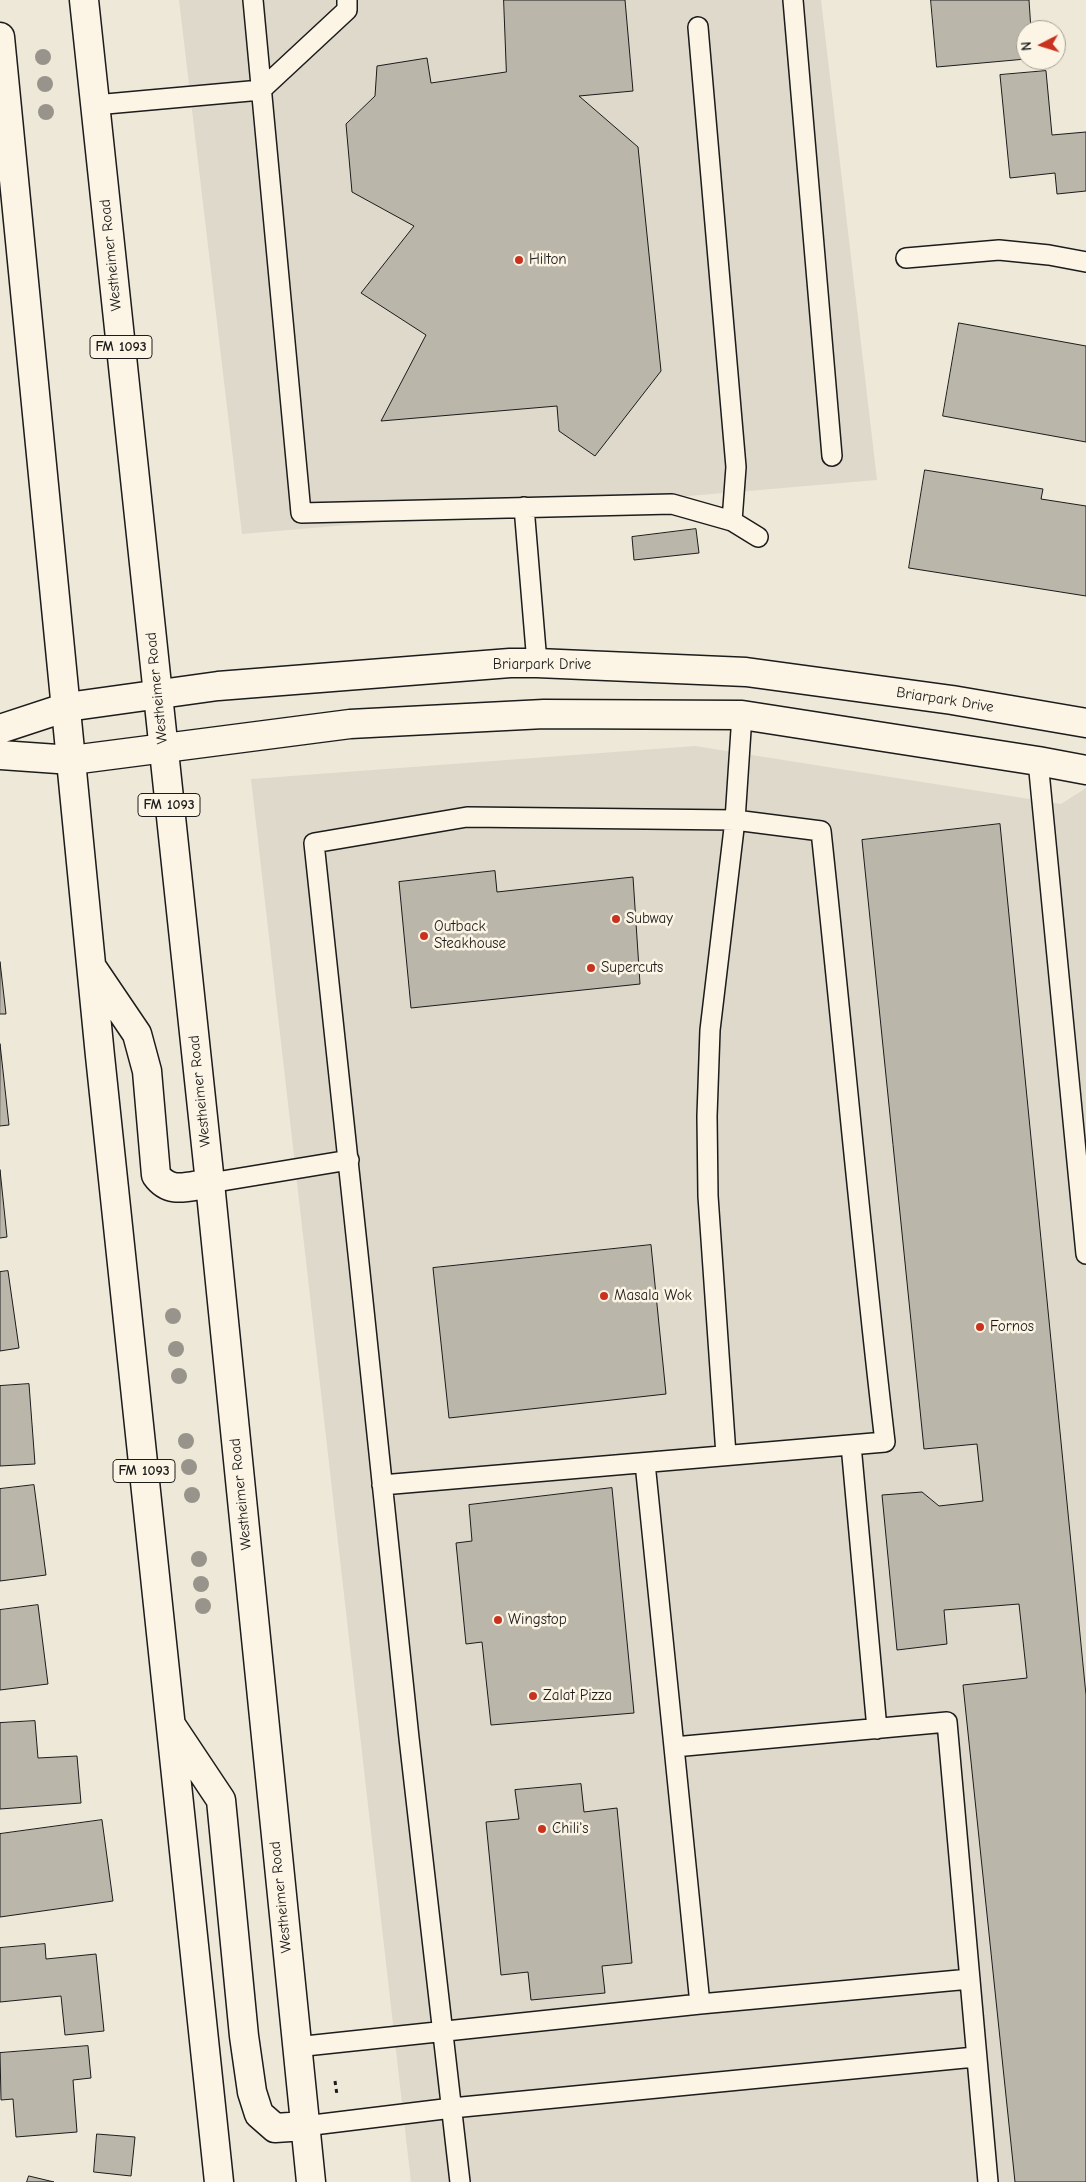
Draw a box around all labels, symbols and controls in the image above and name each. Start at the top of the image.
north arrow [1016,20,1066,70]
text: N [1018,41,1035,52]
street label: Westheimer Road [96,198,126,312]
place label: Hilton [529,251,567,269]
marker: Hilton [513,254,525,266]
road number: FM 1093 [90,336,152,358]
street label: Westheimer Road [142,631,172,745]
street label: Briarpark Drive [493,656,591,674]
street label: Briarpark Drive [895,683,995,717]
road number: FM 1093 [138,794,200,816]
place label: Subway [626,910,673,928]
marker: Subway [610,913,622,925]
place label: Outback Steakhouse [434,918,506,953]
marker: Outback Steakhouse [418,930,430,942]
place label: Supercuts [601,959,663,977]
marker: Supercuts [585,962,597,974]
street label: Westheimer Road [185,1034,215,1148]
place label: Masala Wok [614,1287,692,1305]
marker: Masala Wok [598,1290,610,1302]
place label: Fornos [990,1318,1034,1336]
marker: Fornos [974,1321,986,1333]
street label: Westheimer Road [226,1437,256,1551]
road number: FM 1093 [113,1460,175,1482]
place label: Wingstop [508,1611,567,1629]
marker: Wingstop [492,1614,504,1626]
place label: Zalat Pizza [543,1687,612,1705]
marker: Zalat Pizza [527,1690,539,1702]
place label: Chili's [552,1820,589,1838]
marker: Chili's [536,1823,548,1835]
street label: Westheimer Road [266,1840,296,1954]

